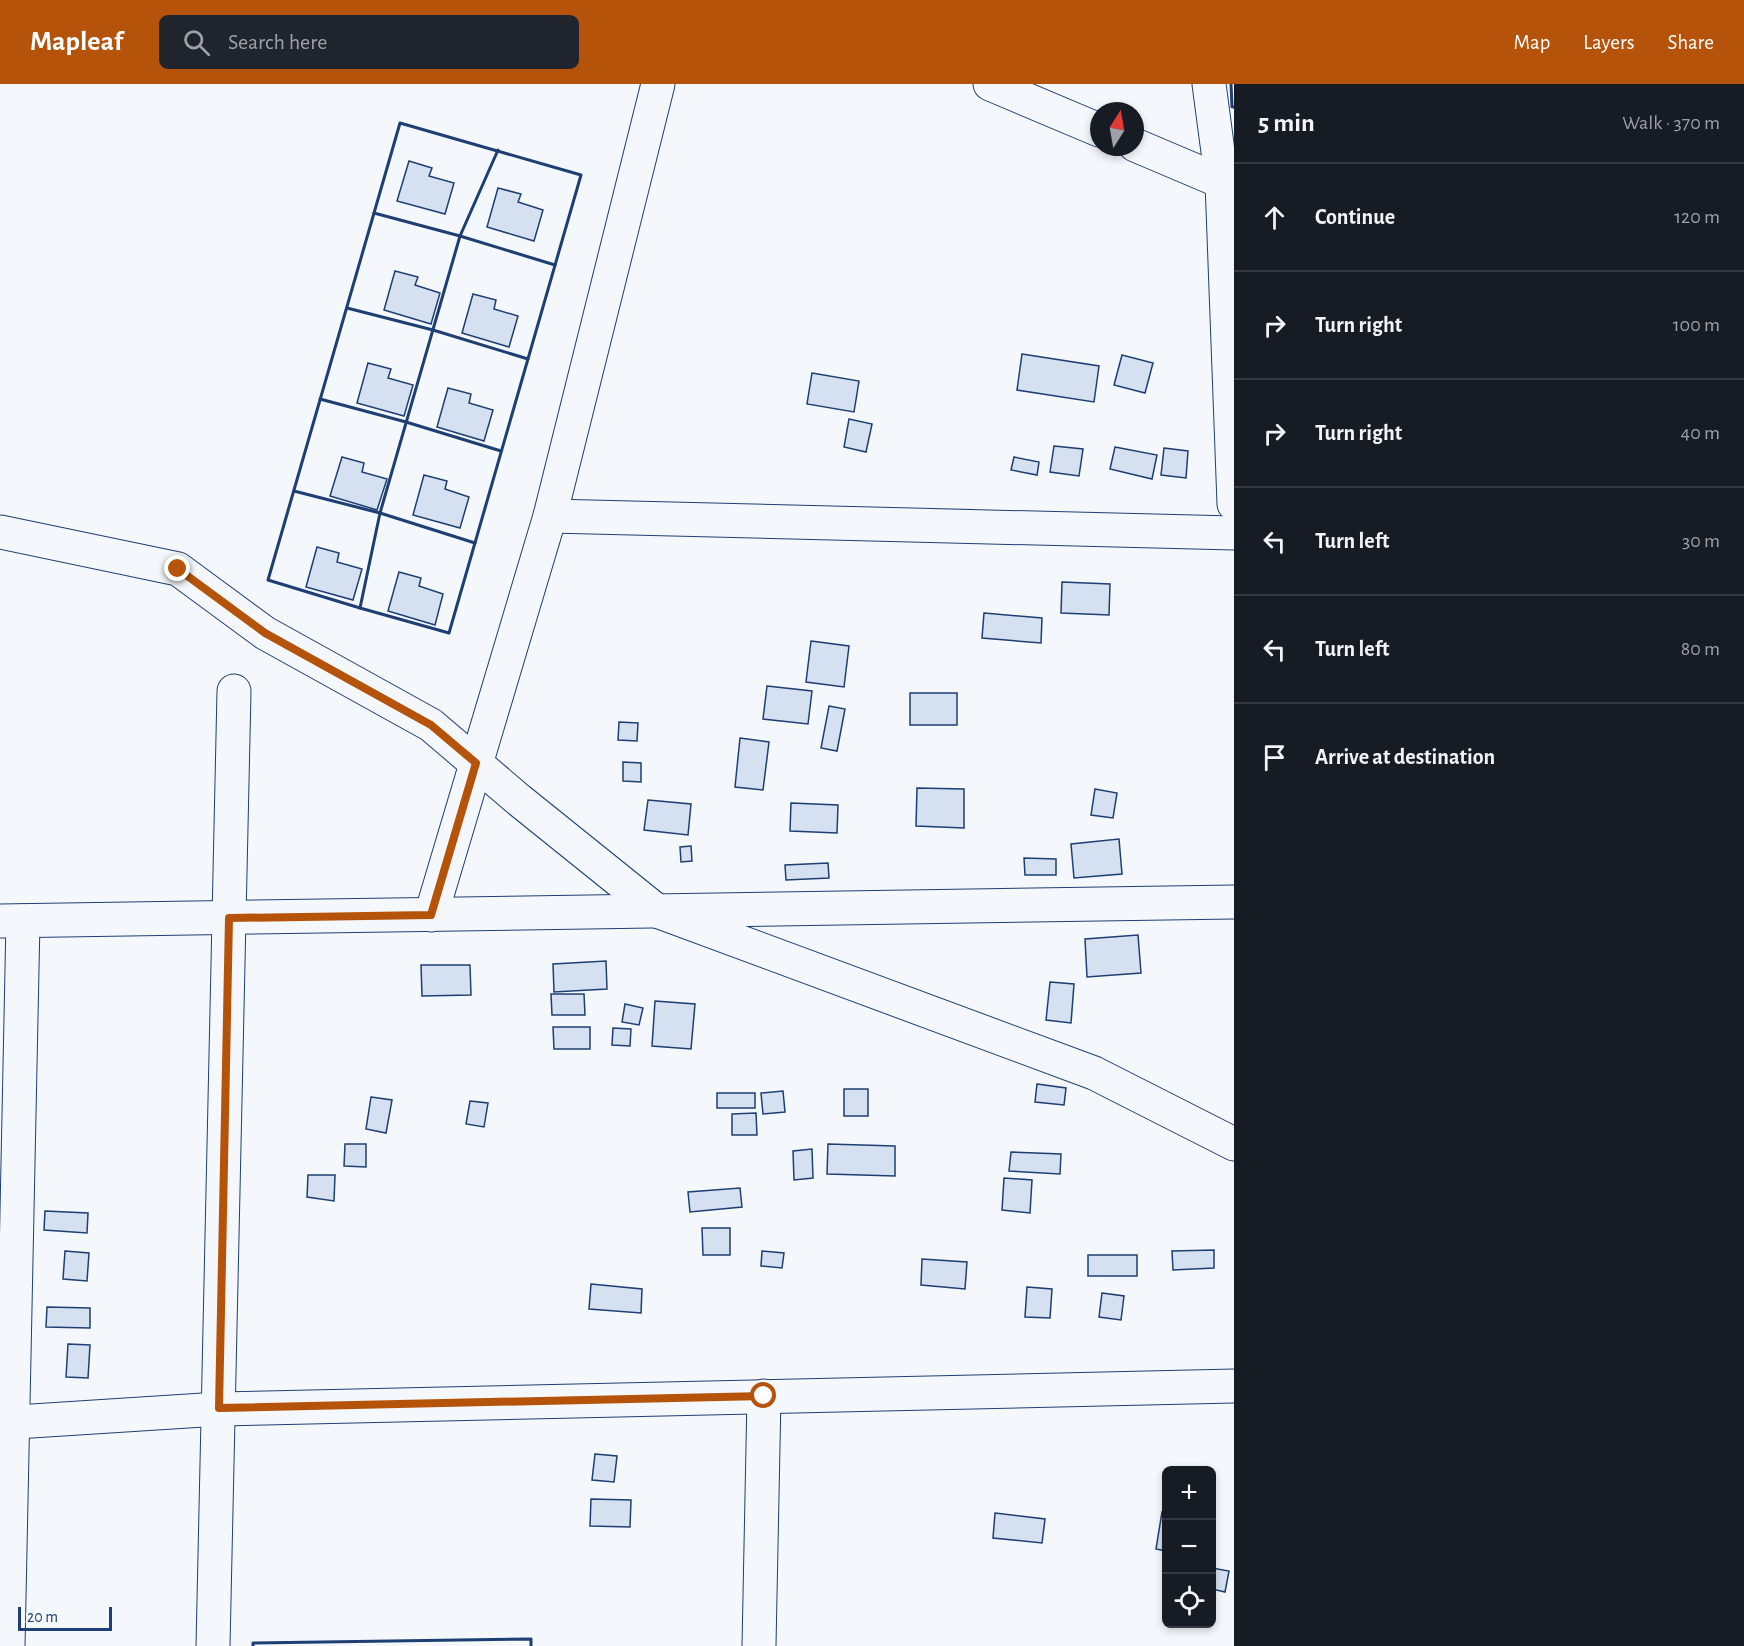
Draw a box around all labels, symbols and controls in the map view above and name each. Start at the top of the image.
search box [159,15,579,69]
icon: search [180,26,213,59]
text: Mapleaf [30,28,123,56]
text: Search here [228,31,327,53]
text: Map [1514,32,1550,53]
text: Layers [1583,32,1634,53]
text: Share [1667,32,1714,53]
north arrow [1090,102,1144,156]
text: 5 min [1258,110,1315,136]
text: Walk · 370 m [1622,113,1720,133]
icon: ahead [1258,201,1291,234]
text: Continue [1315,206,1395,228]
text: 120 m [1674,207,1720,227]
icon: right [1258,309,1291,342]
text: Turn right [1315,314,1402,336]
text: 100 m [1673,315,1720,335]
icon: right [1258,417,1291,450]
text: Turn right [1315,422,1402,444]
text: 40 m [1681,423,1720,443]
icon: left [1258,525,1291,558]
text: Turn left [1315,530,1389,552]
text: 30 m [1682,531,1720,551]
route end [164,555,190,581]
icon: left [1258,633,1291,666]
text: Turn left [1315,638,1389,660]
text: 80 m [1681,639,1720,659]
icon: arrive [1258,741,1291,774]
text: Arrive at destination [1315,746,1495,768]
route start [750,1382,776,1408]
map controls [1162,1466,1216,1628]
button: + [1162,1466,1216,1520]
button: − [1162,1520,1216,1574]
button: locate [1162,1574,1216,1628]
scale bar [18,1604,112,1632]
text: 20 m [27,1609,58,1625]

